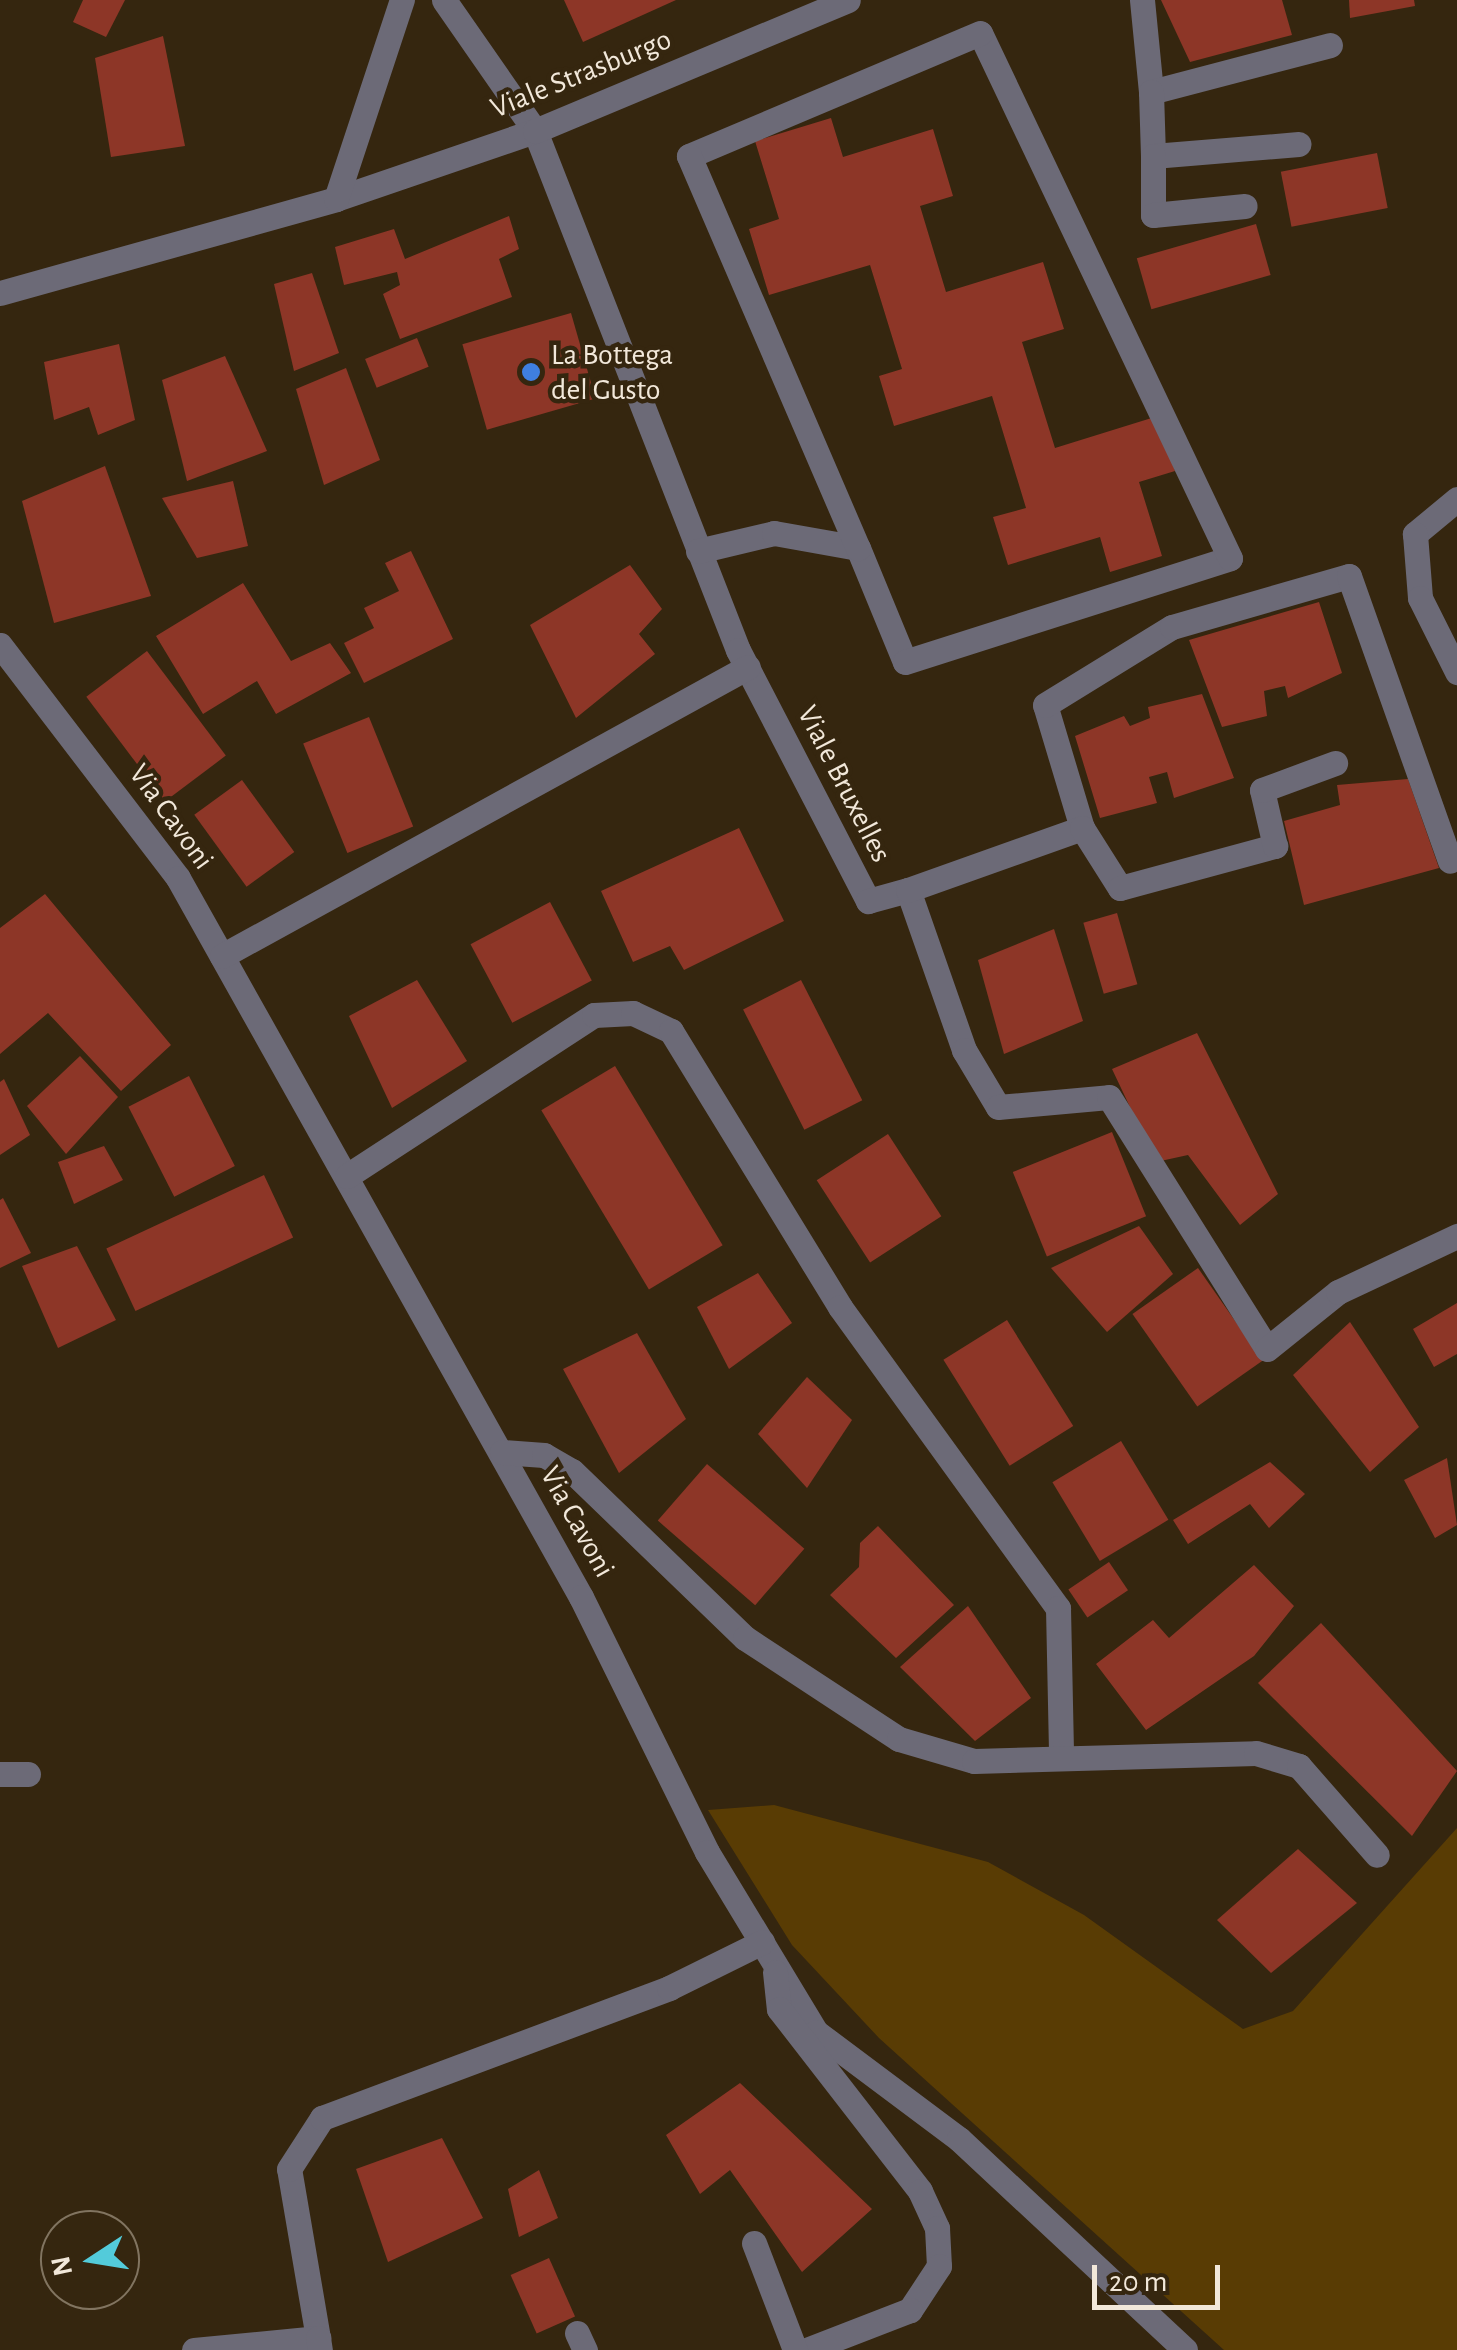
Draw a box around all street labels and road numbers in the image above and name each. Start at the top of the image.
street label: Viale Strasburgo [485,21,677,127]
street label: Viale Bruxelles [789,700,899,868]
street label: Via Cavoni [121,757,221,877]
street label: Via Cavoni [532,1460,622,1584]

